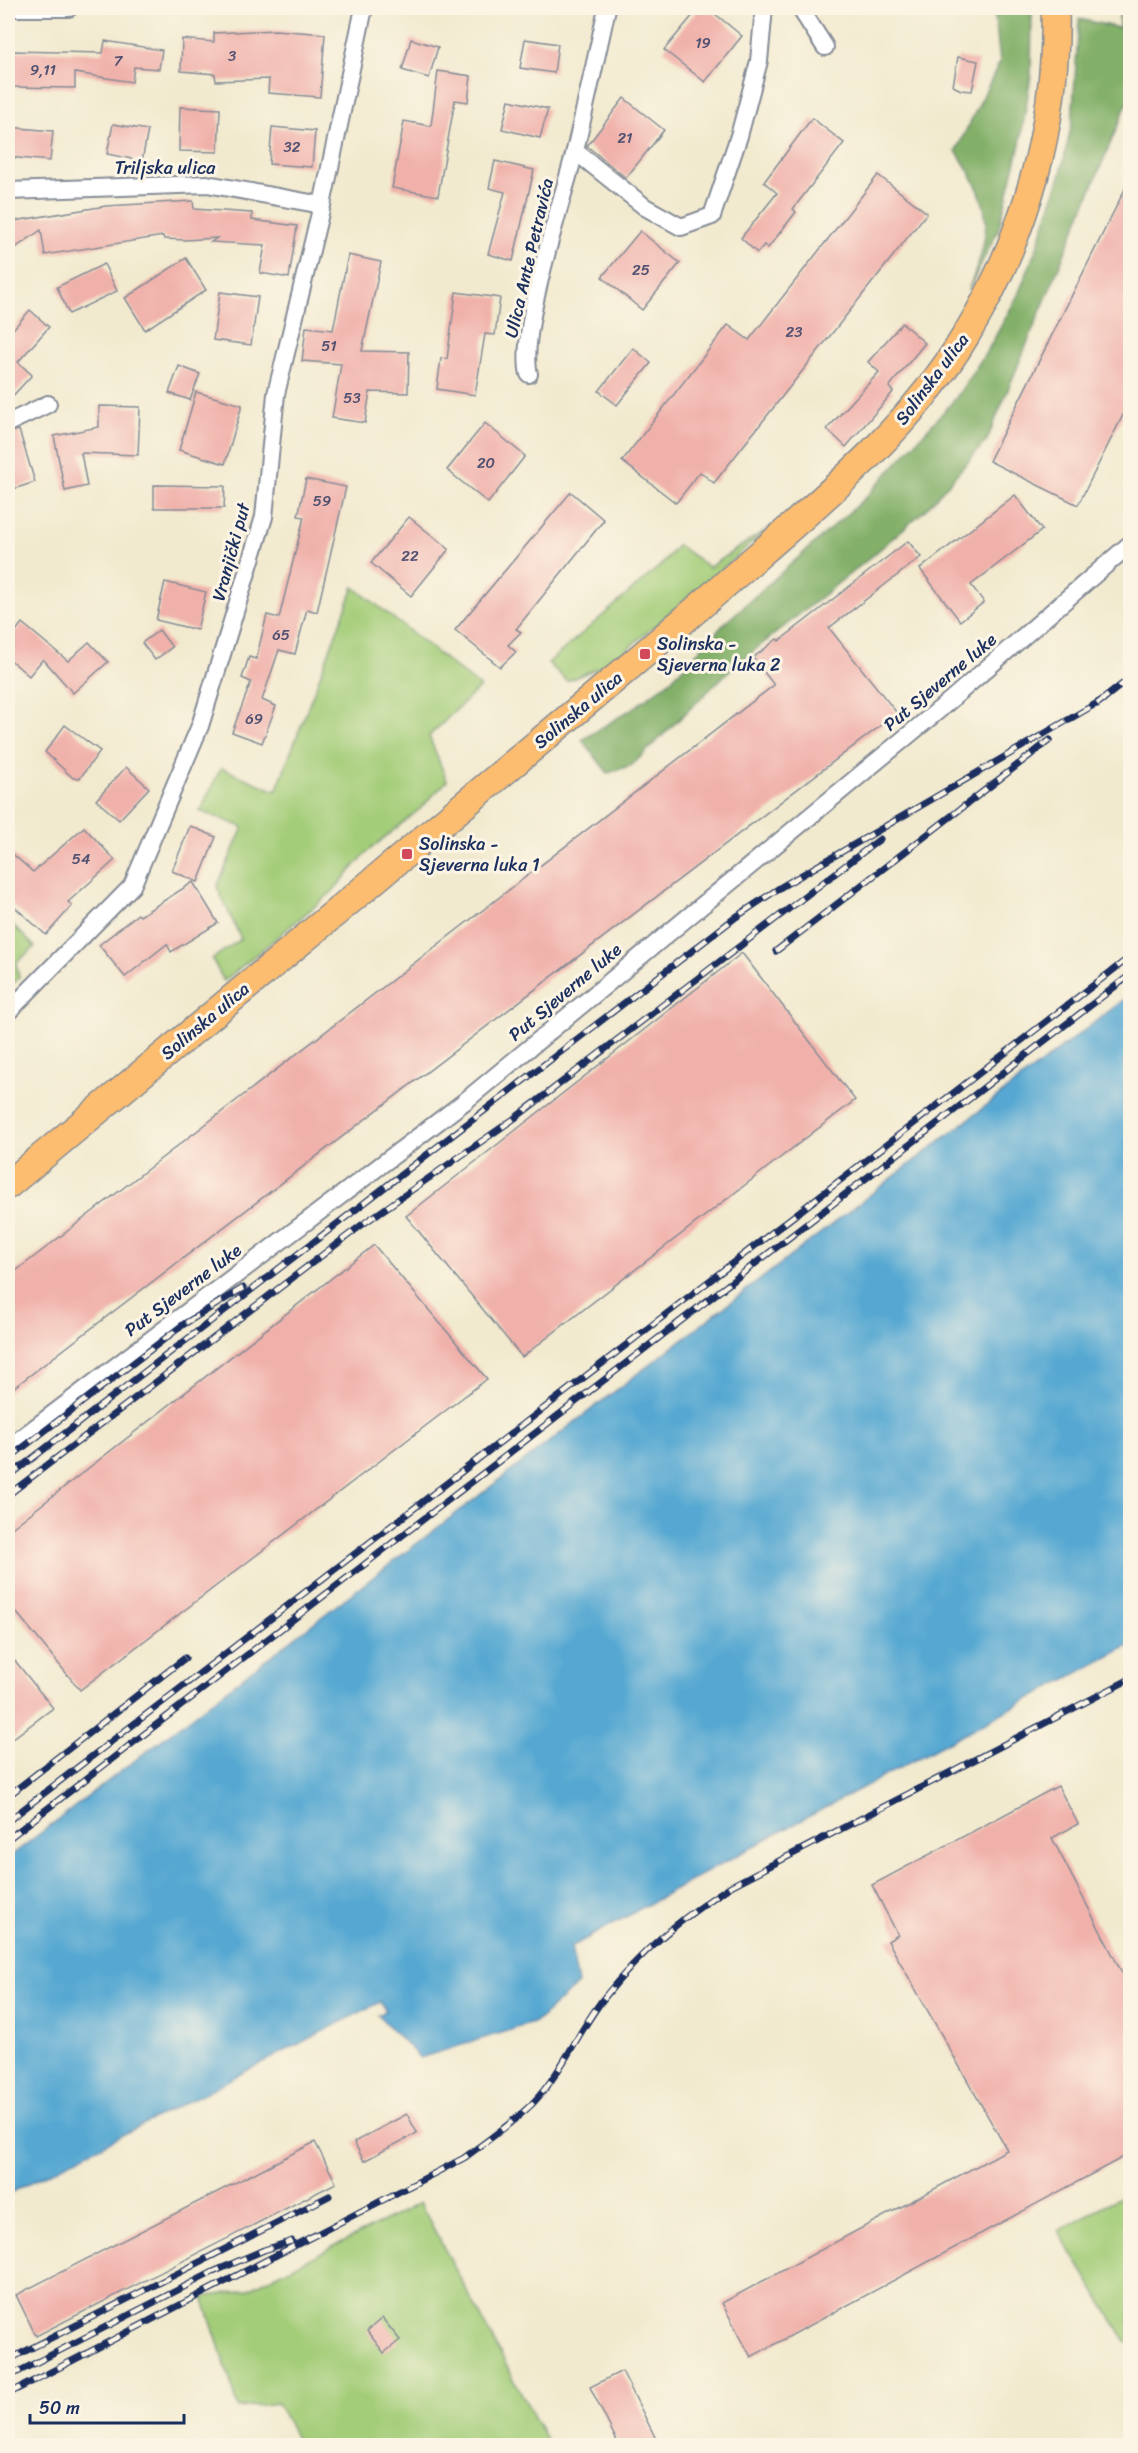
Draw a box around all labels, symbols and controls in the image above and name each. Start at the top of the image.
house number: 19 [695,30,711,56]
house number: 3 [228,43,236,69]
house number: 7 [114,48,124,74]
house number: 9,11 [30,57,56,83]
house number: 21 [617,125,633,151]
house number: 32 [284,134,301,160]
street label: Triljska ulica [115,152,216,184]
street label: Ulica Ante Petravića [495,175,563,341]
house number: 25 [632,257,650,283]
house number: 23 [786,319,802,345]
street label: Solinska ulica [887,326,977,432]
house number: 51 [321,333,337,359]
house number: 53 [343,385,361,411]
house number: 20 [477,450,495,476]
house number: 59 [313,488,331,514]
street label: Vranjički put [203,499,260,605]
house number: 22 [401,543,419,569]
house number: 65 [272,622,290,648]
street label: Put Sjeverne luke [876,624,1004,739]
place label: Solinska - Sjeverna luka 2 [657,628,780,681]
marker: Solinska - Sjeverna luka 2 [638,647,652,661]
street label: Solinska ulica [526,663,630,757]
house number: 69 [245,706,263,732]
place label: Solinska - Sjeverna luka 1 [419,828,540,881]
house number: 54 [72,846,90,872]
marker: Solinska - Sjeverna luka 1 [400,847,414,861]
street label: Put Sjeverne luke [501,934,629,1049]
street label: Solinska ulica [153,974,257,1068]
street label: Put Sjeverne luke [117,1235,249,1345]
scale bar [30,2387,184,2425]
text: 50 m [39,2392,80,2424]

